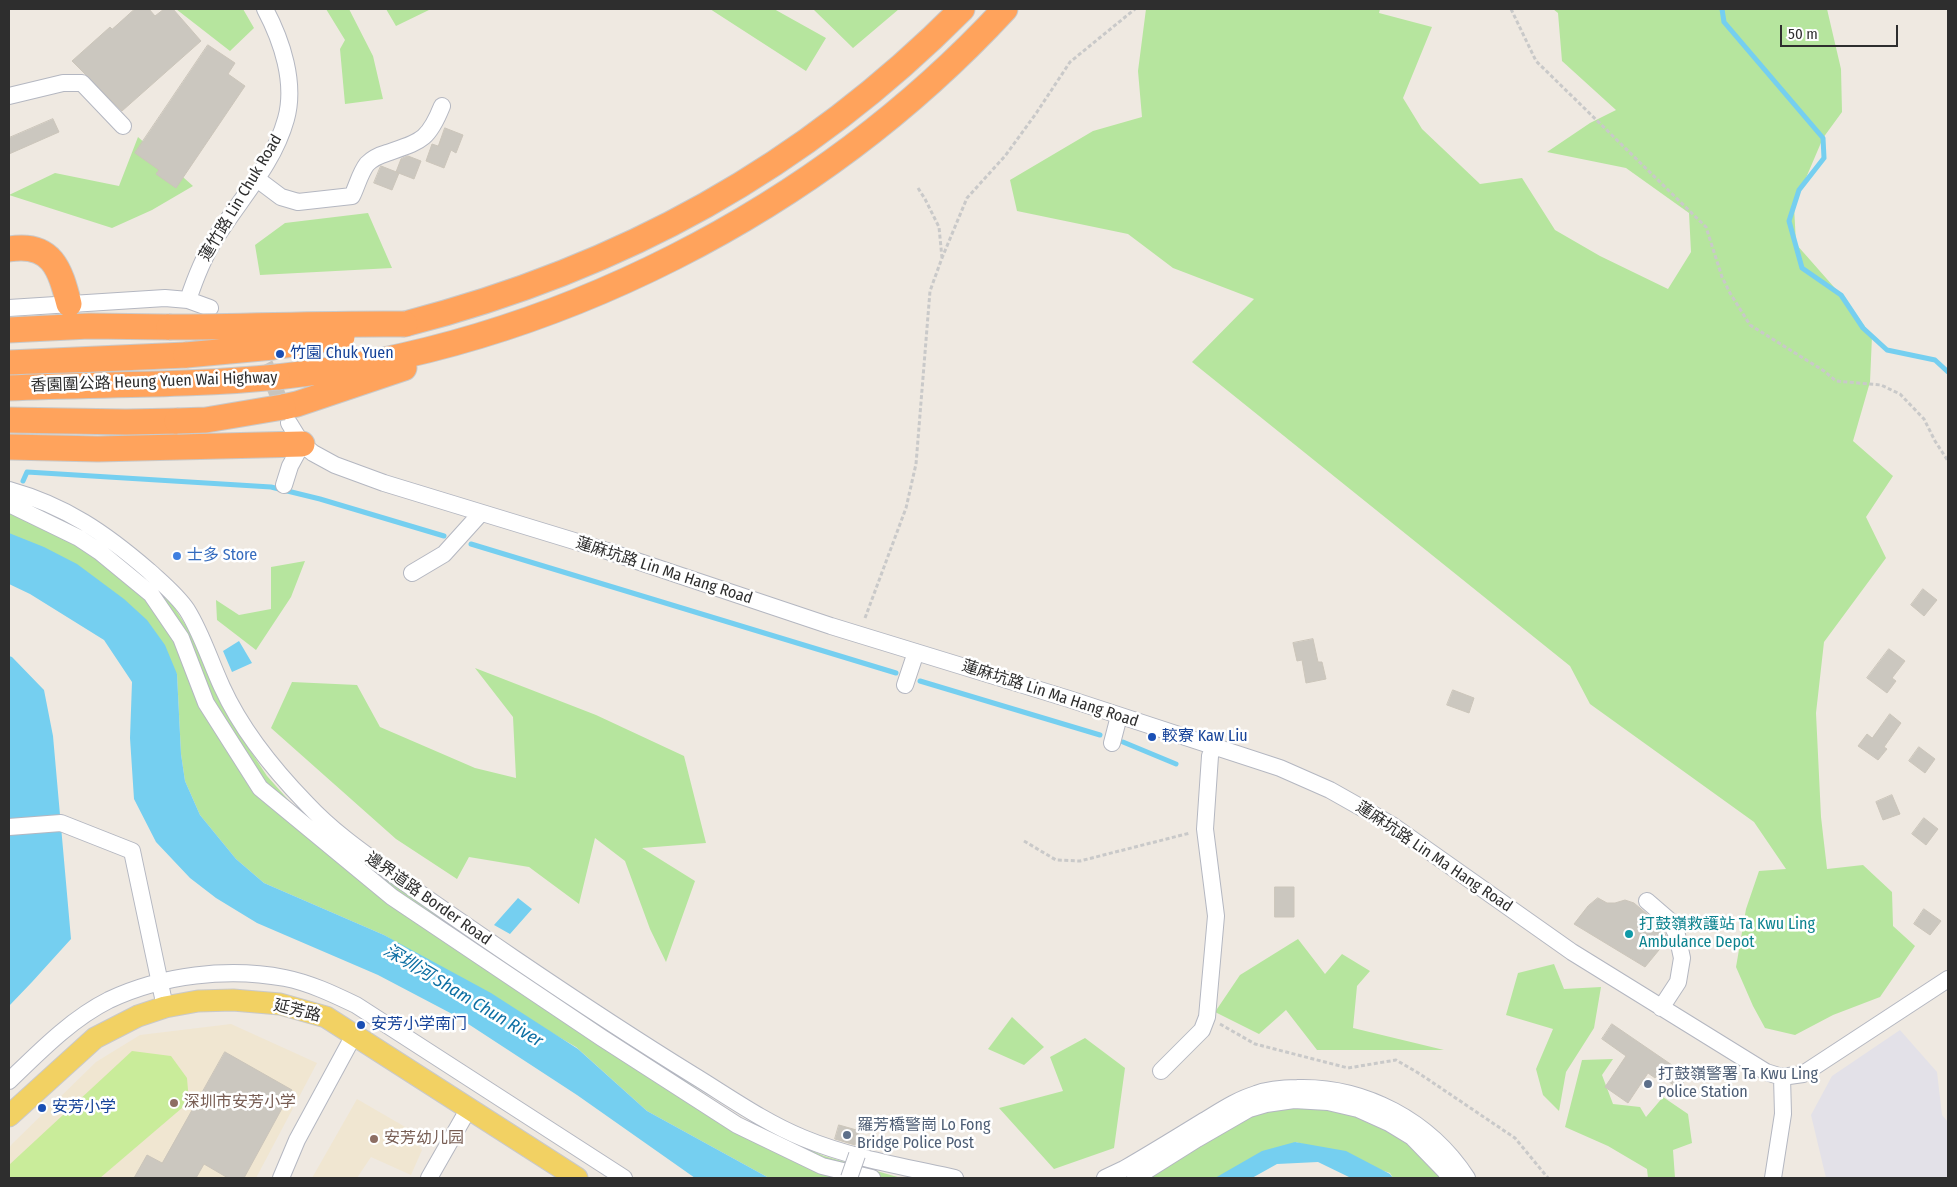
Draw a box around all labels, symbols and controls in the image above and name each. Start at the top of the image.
scale bar [1782,15,1900,47]
text: 50 m [1788,25,1818,43]
street label: 蓮竹路 Lin Chuk Road [196,131,286,265]
place label: 竹園 Chuk Yuen [290,344,394,364]
marker: 竹園 Chuk Yuen [274,348,286,360]
street label: 香園圍公路 Heung Yuen Wai Highway [30,368,278,396]
street label: 蓮麻坑路 Lin Ma Hang Road [573,533,755,609]
place label: 士多 Store [187,546,257,566]
marker: 士多 Store [171,550,183,562]
street label: 蓮麻坑路 Lin Ma Hang Road [959,656,1141,732]
place label: 較寮 Kaw Liu [1162,727,1248,747]
marker: 較寮 Kaw Liu [1146,731,1158,743]
street label: 蓮麻坑路 Lin Ma Hang Road [1352,797,1516,917]
street label: 邊界道路 Border Road [361,848,495,950]
place label: 打鼓嶺救護站 Ta Kwu Ling Ambulance Depot [1639,915,1815,953]
marker: 打鼓嶺救護站 Ta Kwu Ling Ambulance Depot [1623,928,1635,940]
water label: 深圳河 Sham Chun River [380,940,546,1052]
street label: 延芳路 [271,996,323,1026]
place label: 安芳小学南门 [371,1015,467,1035]
marker: 安芳小学南门 [355,1019,367,1031]
place label: 打鼓嶺警署 Ta Kwu Ling Police Station [1658,1065,1818,1103]
marker: 打鼓嶺警署 Ta Kwu Ling Police Station [1642,1078,1654,1090]
place label: 深圳市安芳小学 [184,1093,296,1113]
marker: 深圳市安芳小学 [168,1097,180,1109]
place label: 安芳小学 [52,1098,116,1118]
marker: 安芳小学 [36,1102,48,1114]
place label: 羅芳橋警崗 Lo Fong Bridge Police Post [857,1116,990,1154]
place label: 安芳幼儿园 [384,1129,464,1149]
marker: 羅芳橋警崗 Lo Fong Bridge Police Post [841,1129,853,1141]
marker: 安芳幼儿园 [368,1133,380,1145]

